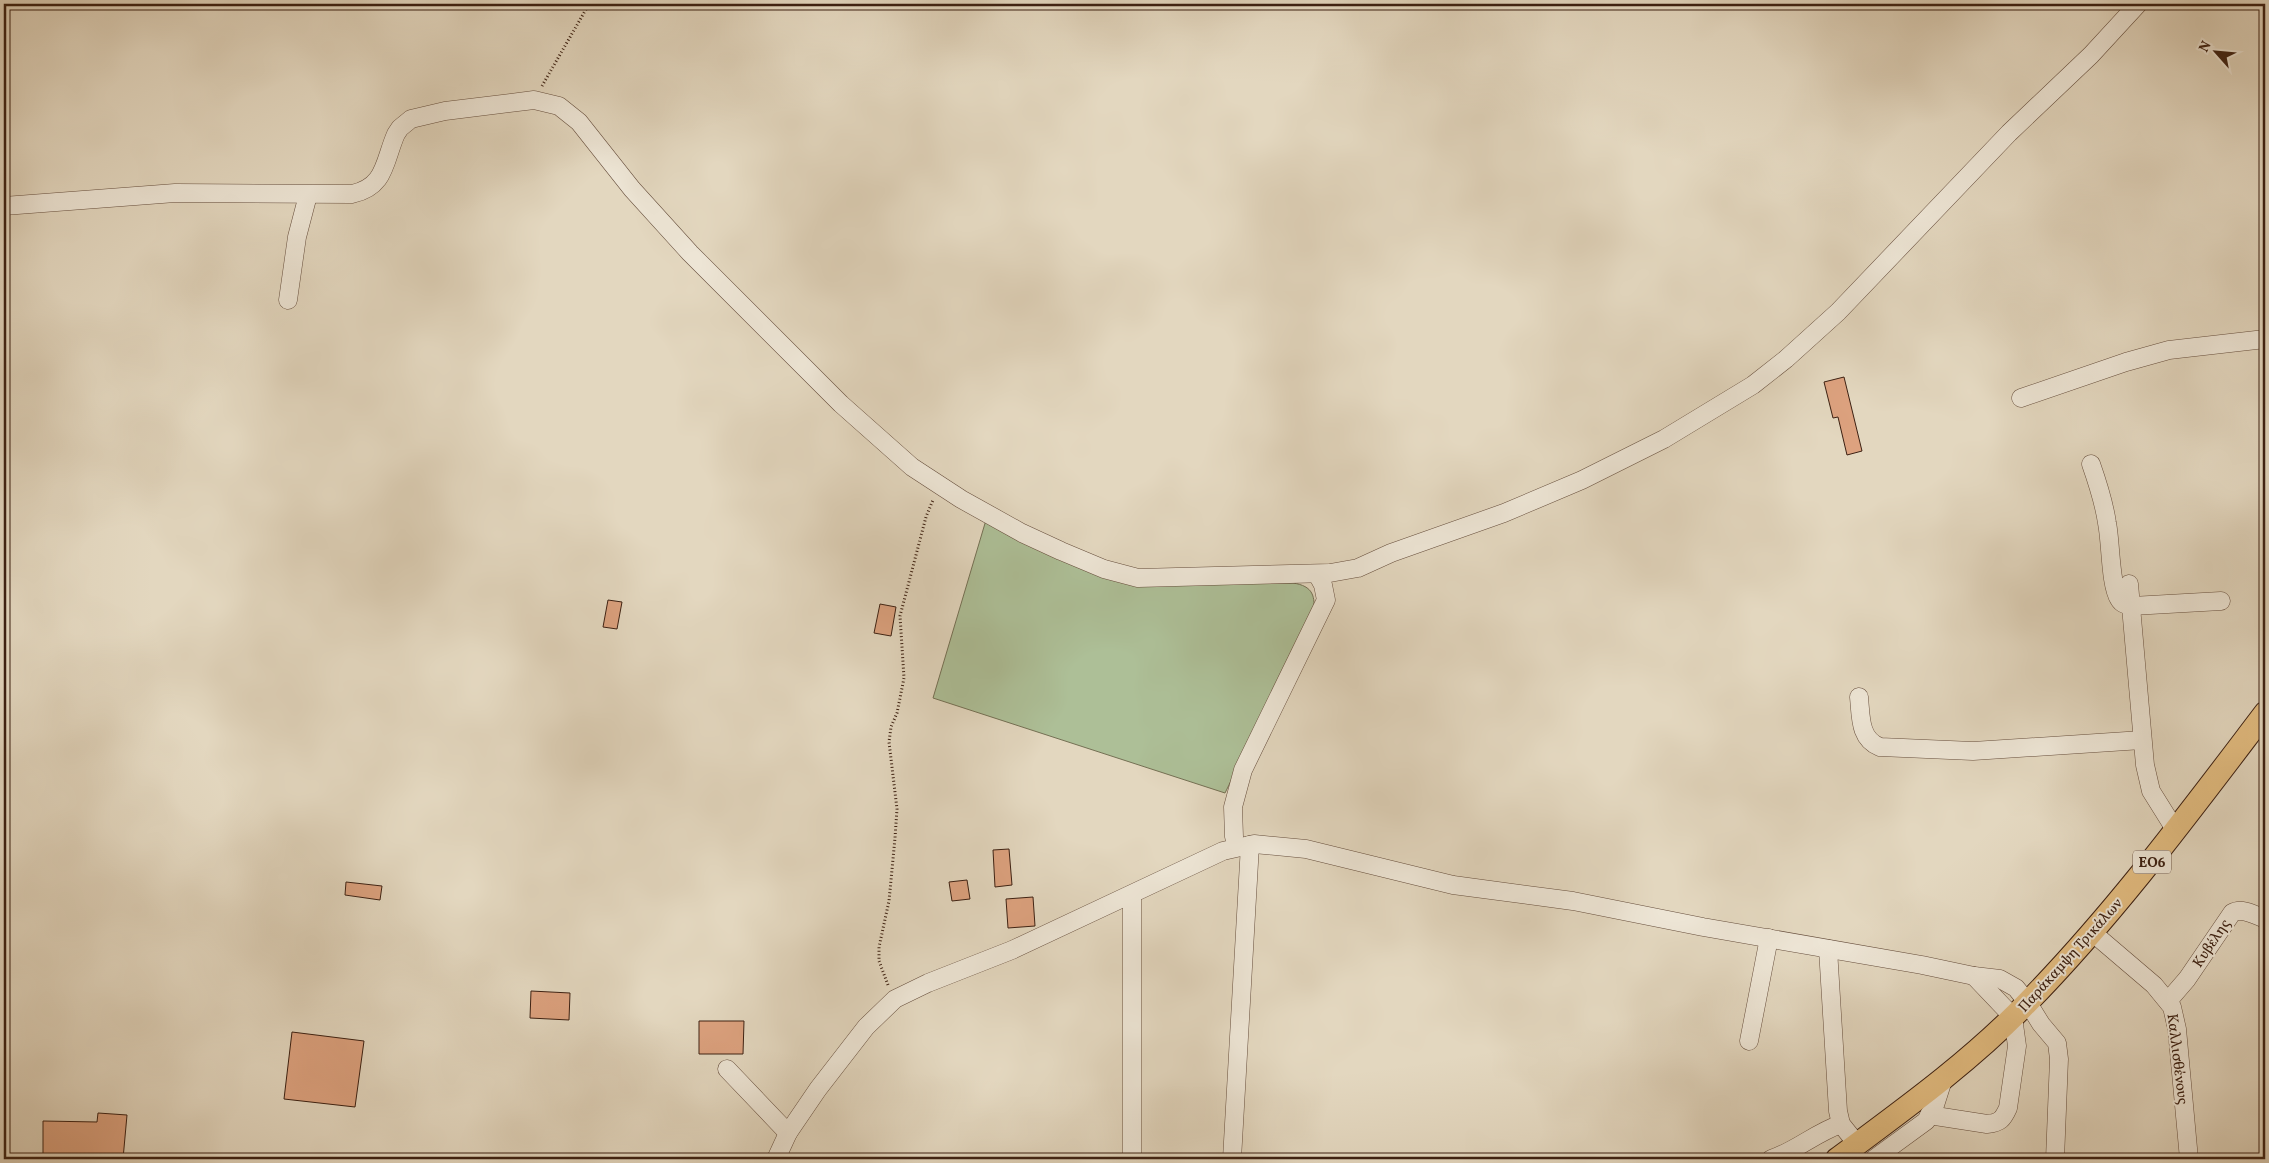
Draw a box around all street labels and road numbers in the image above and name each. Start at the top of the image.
road number: ΕΟ6 [2133,850,2171,874]
street label: Παράκαμψη Τρικάλων [2014,894,2128,1018]
street label: Κυβέλης [2188,915,2236,972]
street label: Καλλισθένους [2161,1013,2193,1106]

